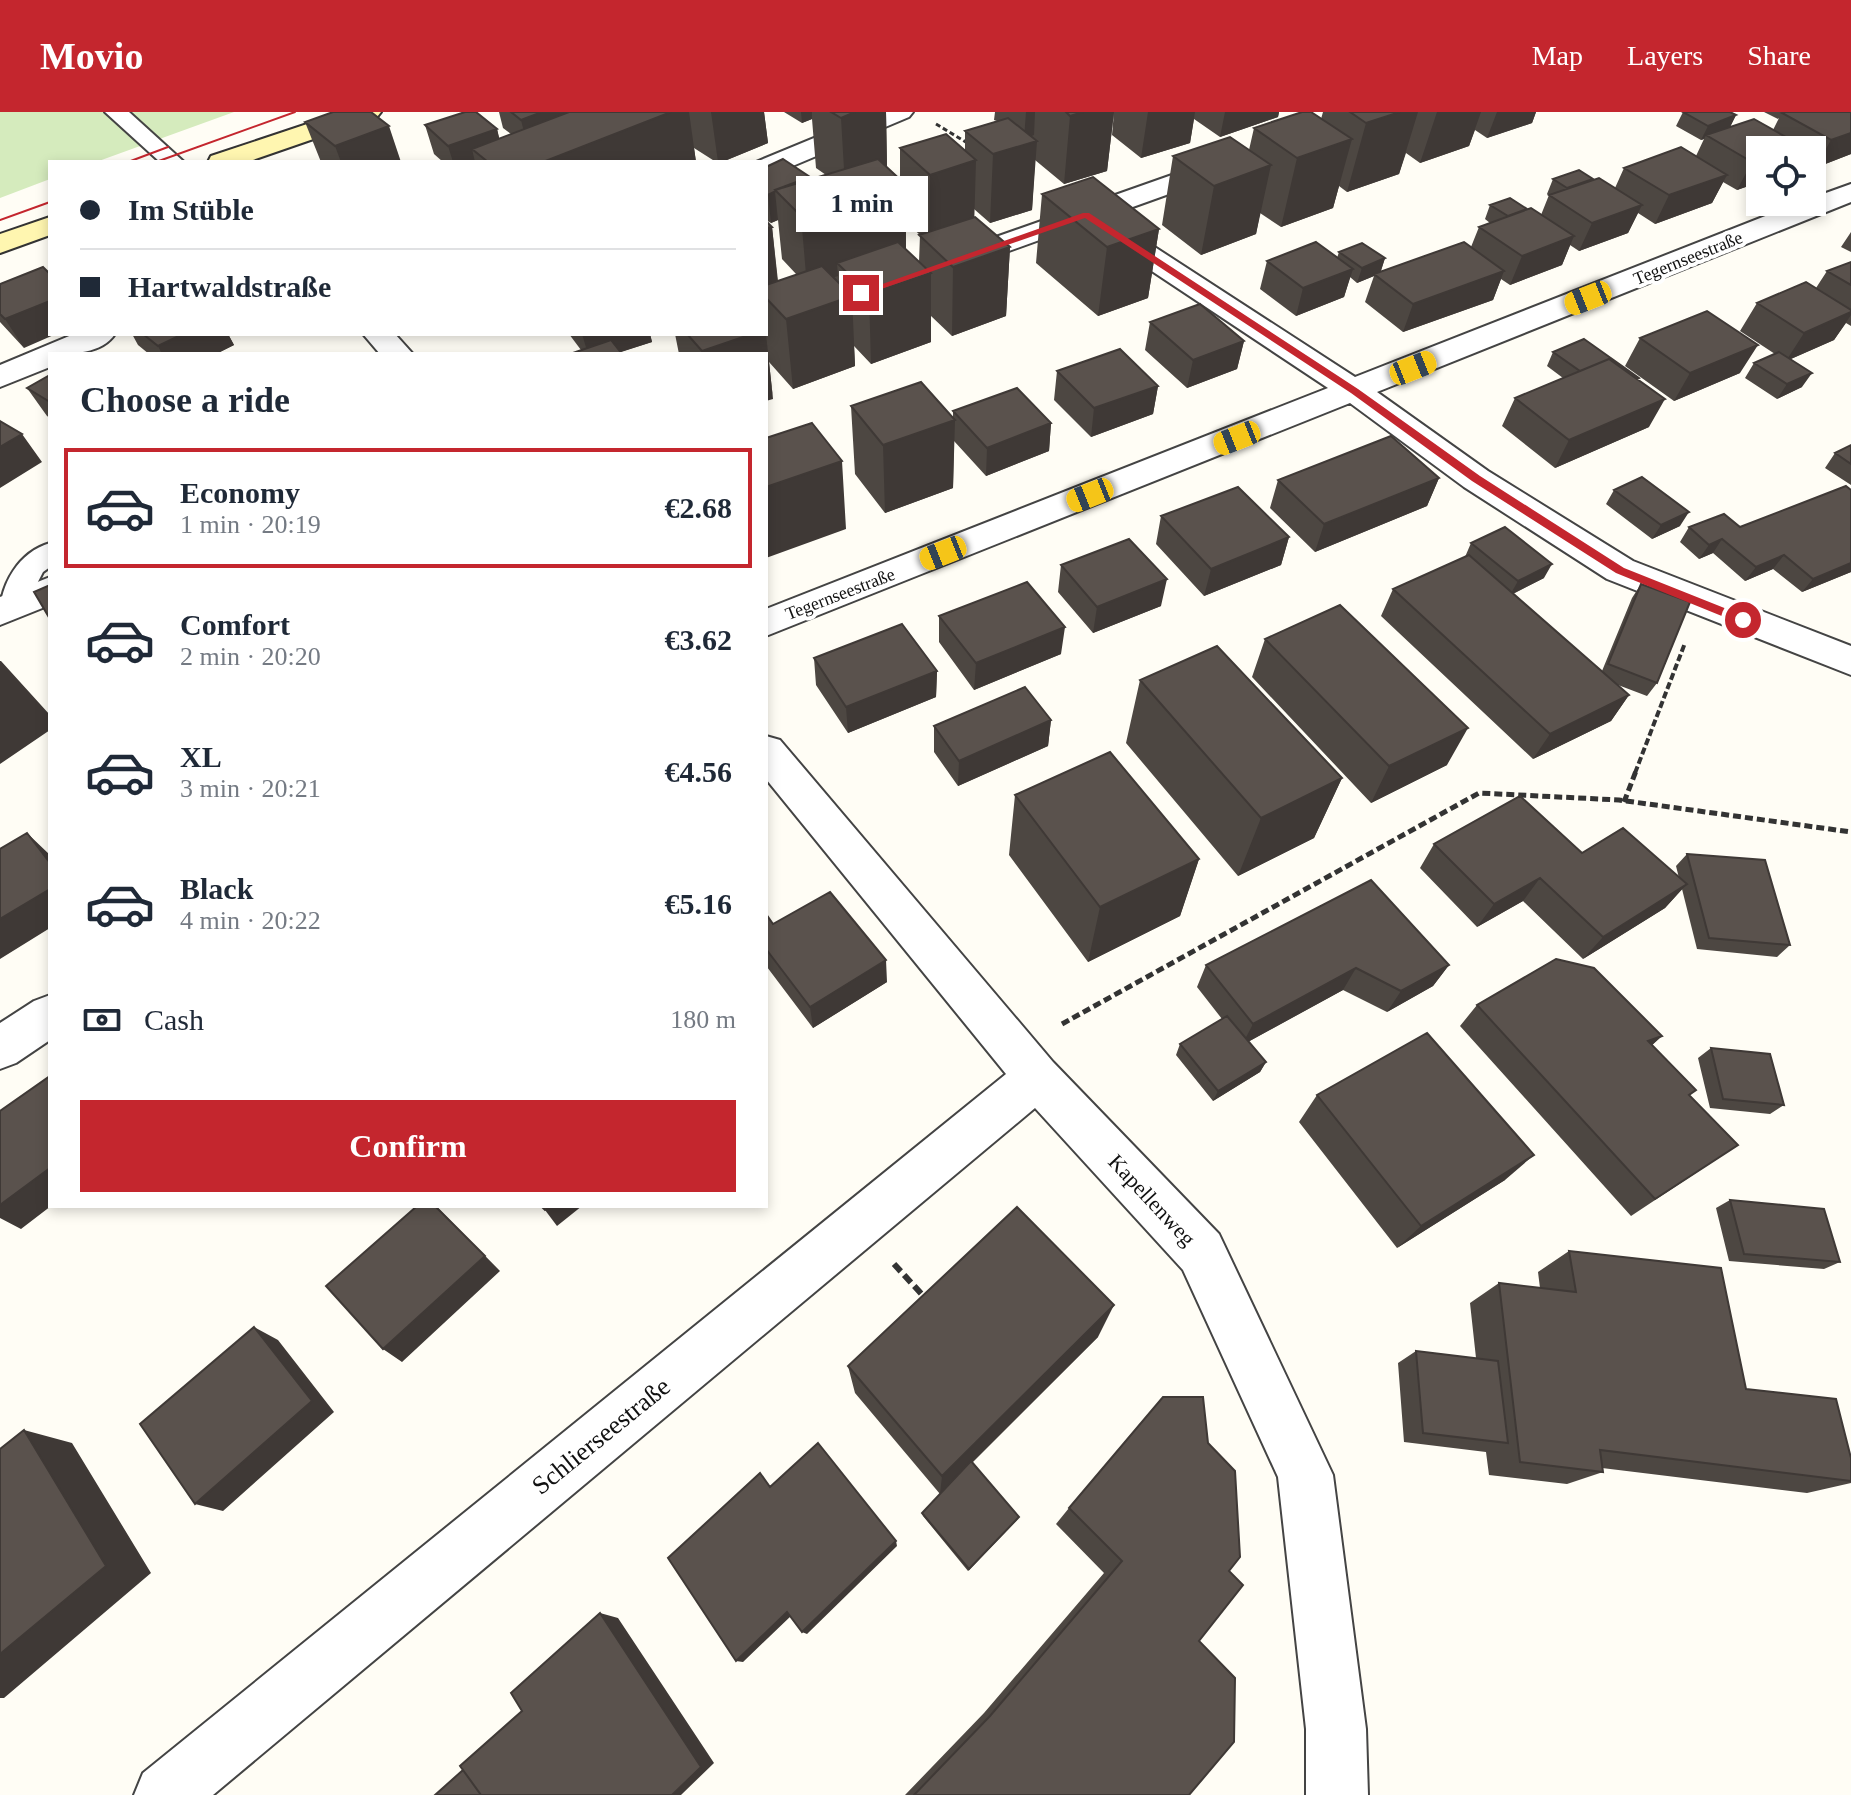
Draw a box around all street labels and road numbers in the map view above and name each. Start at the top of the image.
street label: Tegernseestraße [1631,227,1745,289]
street label: Tegernseestraße [782,564,898,624]
street label: Kapellenweg [1103,1149,1201,1251]
street label: Schlierseestraße [526,1372,676,1500]

